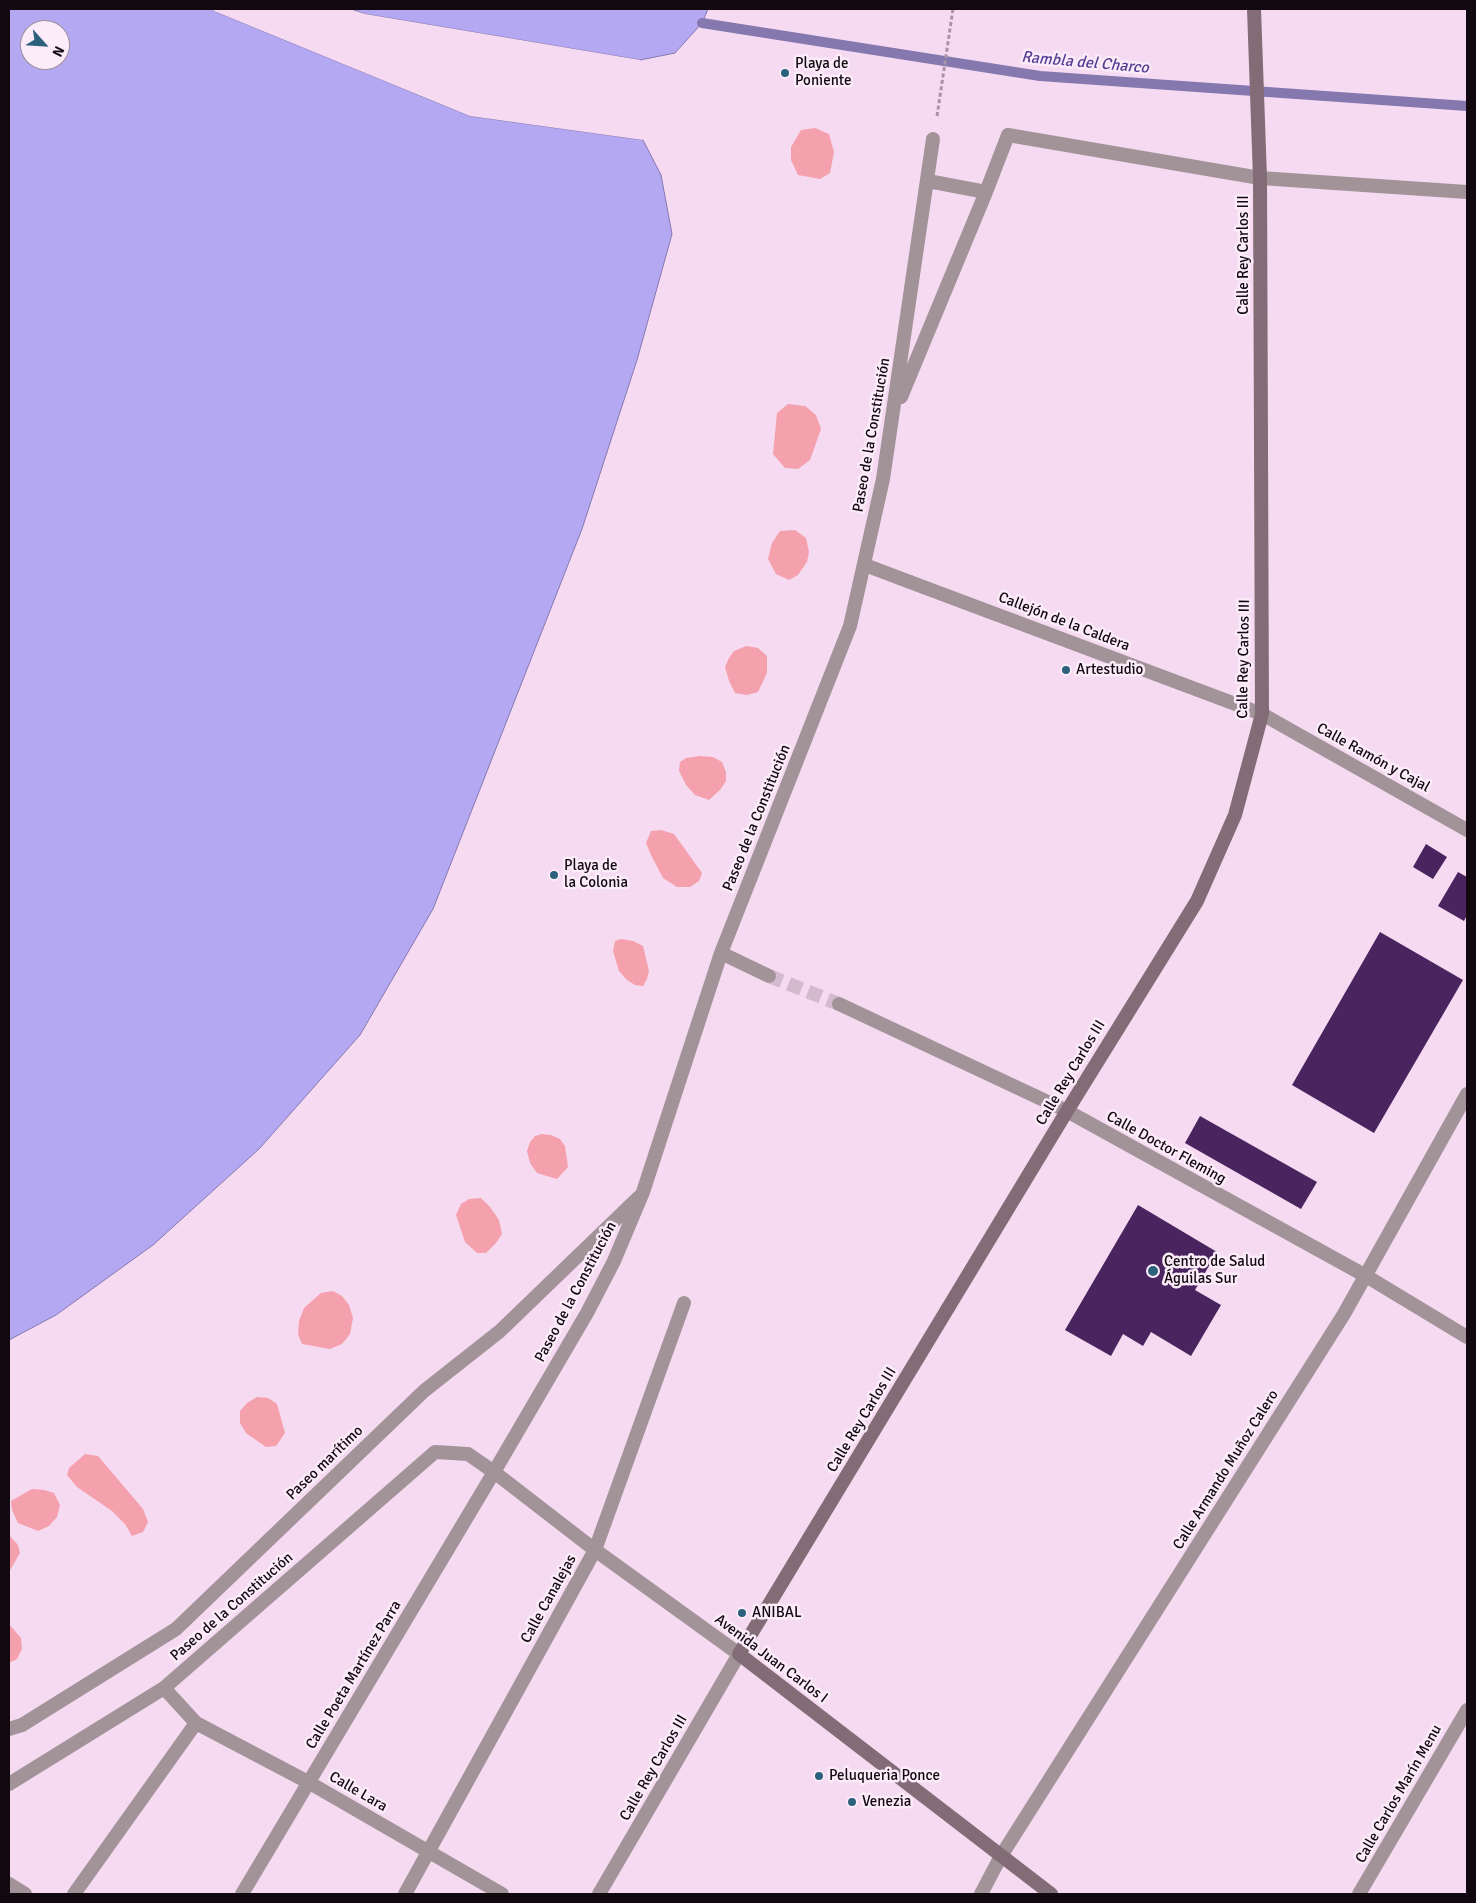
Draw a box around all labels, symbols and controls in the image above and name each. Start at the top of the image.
north arrow [20,20,70,70]
text: N [48,43,68,59]
water label: Rambla del Charco [1021,48,1149,78]
place label: Playa de Poniente [795,55,851,90]
marker: Playa de Poniente [779,67,791,79]
street label: Calle Rey Carlos III [1235,195,1253,315]
street label: Paseo de la Constitución [850,356,894,514]
street label: Callejón de la Caldera [996,589,1132,655]
street label: Calle Rey Carlos III [1234,599,1254,719]
place label: Artestudio [1076,661,1143,679]
marker: Artestudio [1060,664,1072,676]
street label: Calle Ramón y Cajal [1313,719,1433,797]
street label: Paseo de la Constitución [719,742,795,894]
place label: Playa de la Colonia [564,857,628,892]
marker: Playa de la Colonia [548,869,560,881]
street label: Calle Rey Carlos III [1033,1017,1109,1129]
street label: Calle Doctor Fleming [1103,1108,1229,1188]
street label: Paseo de la Constitución [531,1219,621,1365]
place label: Centro de Salud Águilas Sur [1164,1253,1265,1288]
marker: Centro de Salud Águilas Sur [1146,1264,1160,1278]
street label: Calle Rey Carlos III [824,1364,900,1476]
street label: Calle Armando Muñoz Calero [1169,1387,1283,1553]
street label: Paseo marítimo [283,1422,367,1504]
street label: Paseo de la Constitución [167,1549,297,1665]
street label: Calle Canalejas [517,1552,581,1646]
street label: Calle Poeta Martínez Parra [302,1597,406,1753]
place label: ANIBAL [752,1604,802,1622]
marker: ANIBAL [736,1607,748,1619]
street label: Avenida Juan Carlos I [711,1611,831,1707]
street label: Calle Rey Carlos III [616,1712,692,1824]
street label: Calle Carlos Marín Menu [1352,1722,1446,1866]
place label: Peluqueria Ponce [829,1767,940,1785]
street label: Calle Lara [326,1768,390,1816]
marker: Peluqueria Ponce [813,1770,825,1782]
place label: Venezia [862,1793,911,1811]
marker: Venezia [846,1796,858,1808]

